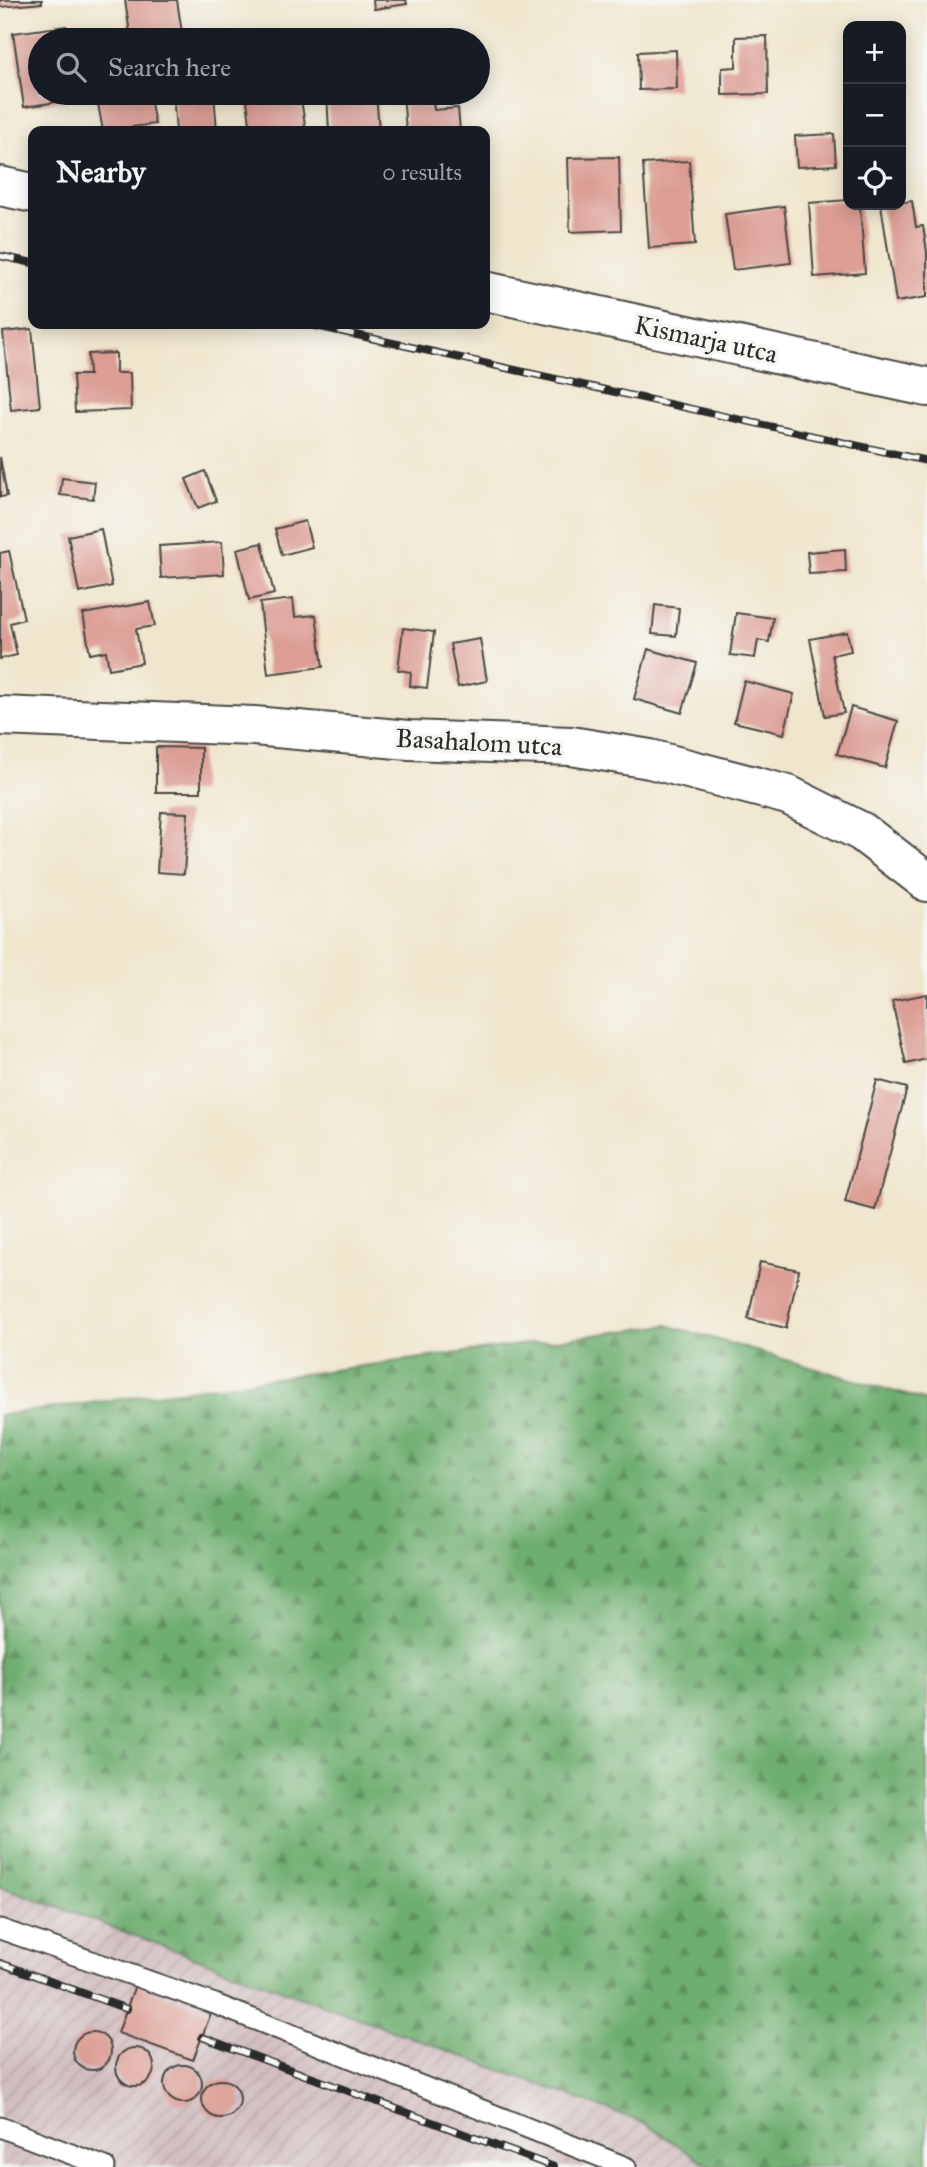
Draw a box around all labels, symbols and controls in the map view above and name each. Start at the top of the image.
map controls [843,21,906,210]
button: + [843,21,906,84]
search box [28,28,490,105]
icon: search [52,48,90,86]
text: Search here [108,51,231,83]
button: − [843,84,906,147]
button: locate [843,147,906,210]
text: Nearby [56,154,146,190]
text: 0 results [382,158,462,186]
street label: Kismarja utca [631,308,781,370]
street label: Basahalom utca [395,722,563,762]

